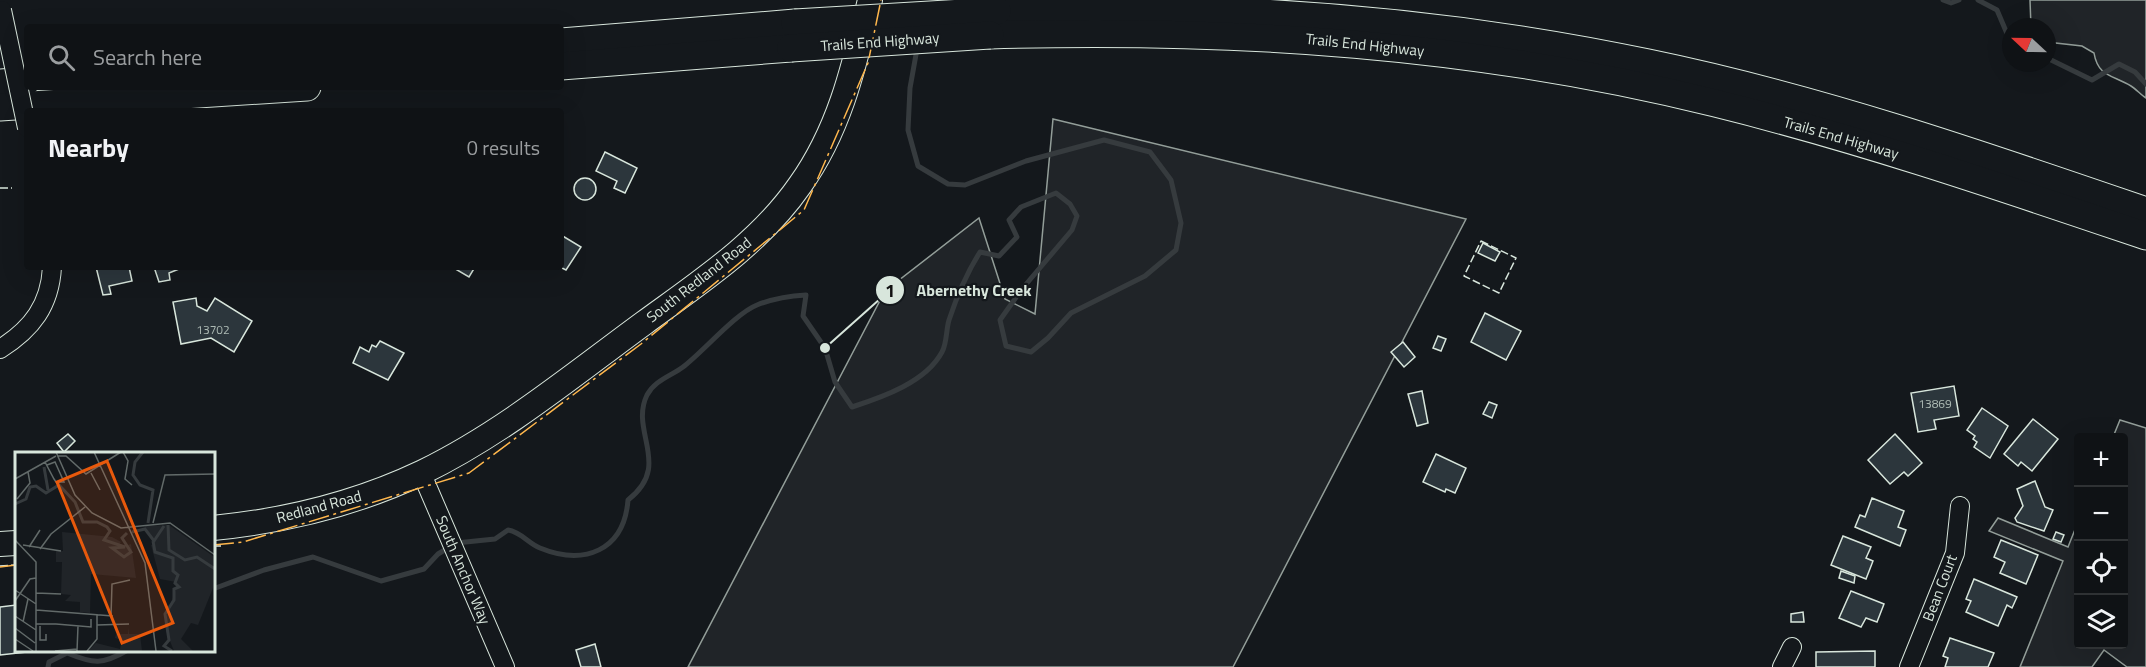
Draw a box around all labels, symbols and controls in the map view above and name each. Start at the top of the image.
north arrow [2002,18,2056,72]
search box [24,24,564,90]
street label: Trails End Highway [820,26,940,57]
street label: Trails End Highway [1305,27,1425,62]
text: Search here [93,40,202,74]
icon: search [45,41,78,74]
street label: Trails End Highway [1781,110,1902,165]
text: Nearby [48,128,129,167]
text: 0 results [467,132,540,163]
street label: South Redland Road [641,231,756,328]
callout: Abernethy Creek [875,273,1044,307]
text: 1 [885,277,895,304]
text: Abernethy Creek [917,278,1032,302]
house number: 13702 [196,320,230,339]
house number: 13869 [1918,394,1952,413]
map controls [2074,433,2128,649]
button: + [2074,433,2128,487]
inset map [15,452,214,652]
street label: Redland Road [274,484,364,529]
button: − [2074,487,2128,541]
street label: South Anchor Way [430,512,497,628]
button: locate [2074,541,2128,595]
street label: Bean Court [1916,550,1963,625]
button: layers [2074,595,2128,649]

